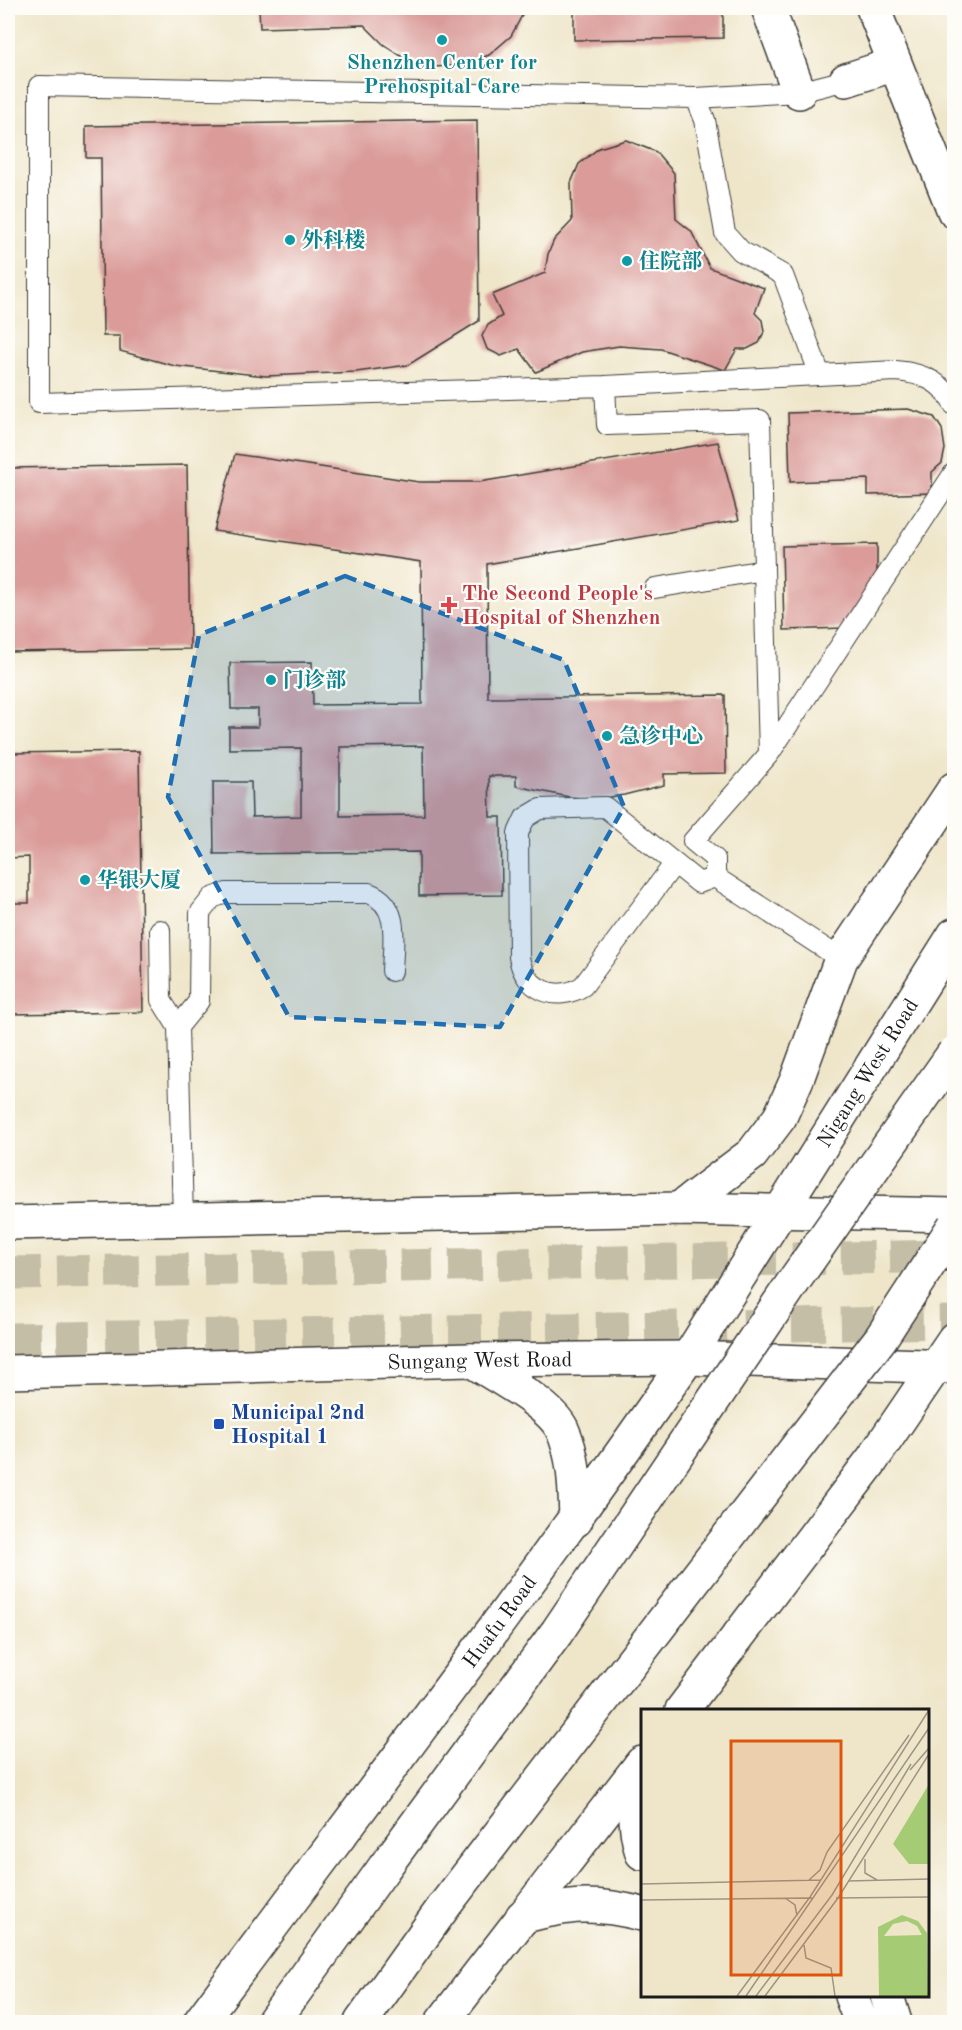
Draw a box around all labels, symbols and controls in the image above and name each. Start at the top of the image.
marker: Shenzhen Center for Prehospital Care [435,33,449,47]
place label: Shenzhen Center for Prehospital Care [347,53,537,98]
place label: 外科楼 [302,229,365,252]
marker: 外科楼 [283,233,297,247]
place label: 住院部 [639,250,702,273]
marker: 住院部 [620,254,634,268]
place label: The Second People's Hospital of Shenzhen [462,584,660,629]
marker: The Second People's Hospital of Shenzhen [440,596,458,614]
place label: 门诊部 [283,668,346,692]
marker: 门诊部 [264,673,278,687]
place label: 急诊中心 [619,724,703,748]
marker: 急诊中心 [600,729,614,743]
place label: 华银大厦 [97,869,181,892]
marker: 华银大厦 [78,873,92,887]
street label: Nigang West Road [814,995,923,1152]
street label: Sungang West Road [387,1350,573,1374]
place label: Municipal 2nd Hospital 1 [231,1403,365,1448]
marker: Municipal 2nd Hospital 1 [212,1417,226,1431]
street label: Huafu Road [460,1572,541,1673]
inset map [641,1709,929,1997]

